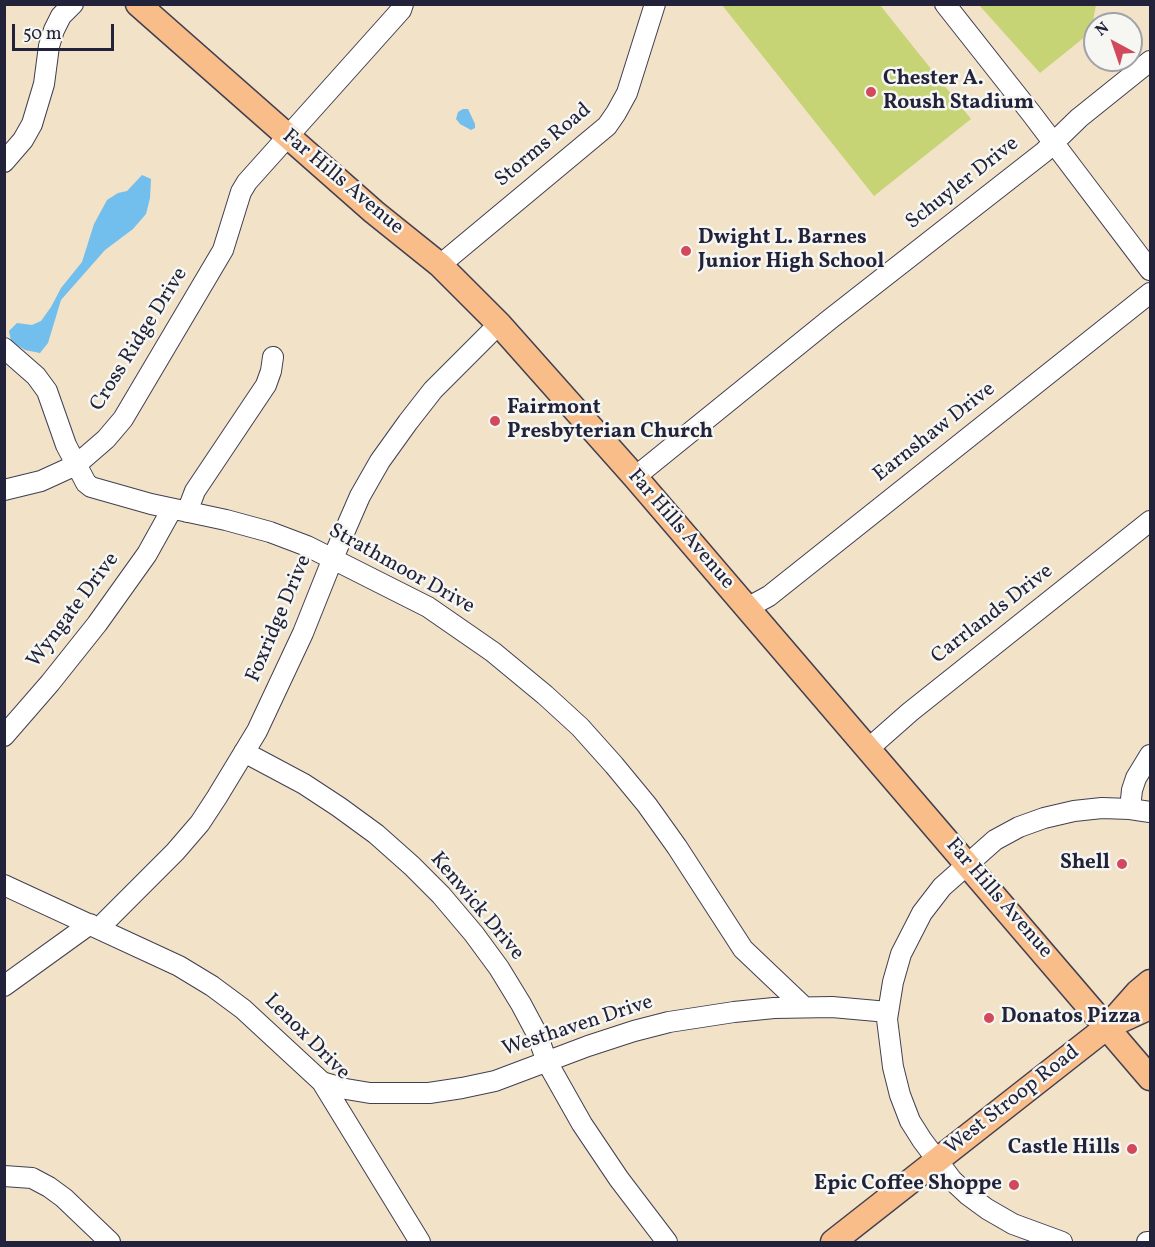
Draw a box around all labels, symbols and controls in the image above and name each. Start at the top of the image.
scale bar [15,12,117,50]
north arrow [1083,12,1143,72]
text: N [1091,18,1114,42]
text: 50 m [23,22,62,47]
place label: Chester A. Roush Stadium [883,67,1034,117]
marker: Chester A. Roush Stadium [864,85,878,99]
street label: Storms Road [491,98,597,194]
street label: Far Hills Avenue [276,125,408,241]
street label: Schuyler Drive [902,132,1024,236]
place label: Dwight L. Barnes Junior High School [698,226,884,276]
marker: Dwight L. Barnes Junior High School [679,244,693,258]
street label: Cross Ridge Drive [86,264,194,416]
street label: Earnshaw Drive [869,378,1001,488]
place label: Fairmont Presbyterian Church [507,396,713,446]
marker: Fairmont Presbyterian Church [488,414,502,428]
street label: Far Hills Avenue [621,465,739,595]
street label: Strathmoor Drive [324,519,478,621]
street label: Wyngate Drive [23,548,125,674]
street label: Foxridge Drive [242,552,318,686]
street label: Carrlands Drive [927,560,1059,670]
street label: Far Hills Avenue [939,834,1057,964]
street label: Kenwick Drive [423,848,529,966]
place label: Shell [1060,851,1110,877]
marker: Shell [1115,857,1129,871]
street label: Lenox Drive [258,990,354,1086]
street label: Westhaven Drive [500,991,656,1063]
place label: Donatos Pizza [1001,1005,1141,1031]
marker: Donatos Pizza [982,1011,996,1025]
street label: West Stroop Road [941,1041,1085,1161]
place label: Castle Hills [1008,1136,1120,1162]
marker: Castle Hills [1125,1142,1139,1156]
place label: Epic Coffee Shoppe [814,1172,1002,1198]
marker: Epic Coffee Shoppe [1007,1178,1021,1192]

